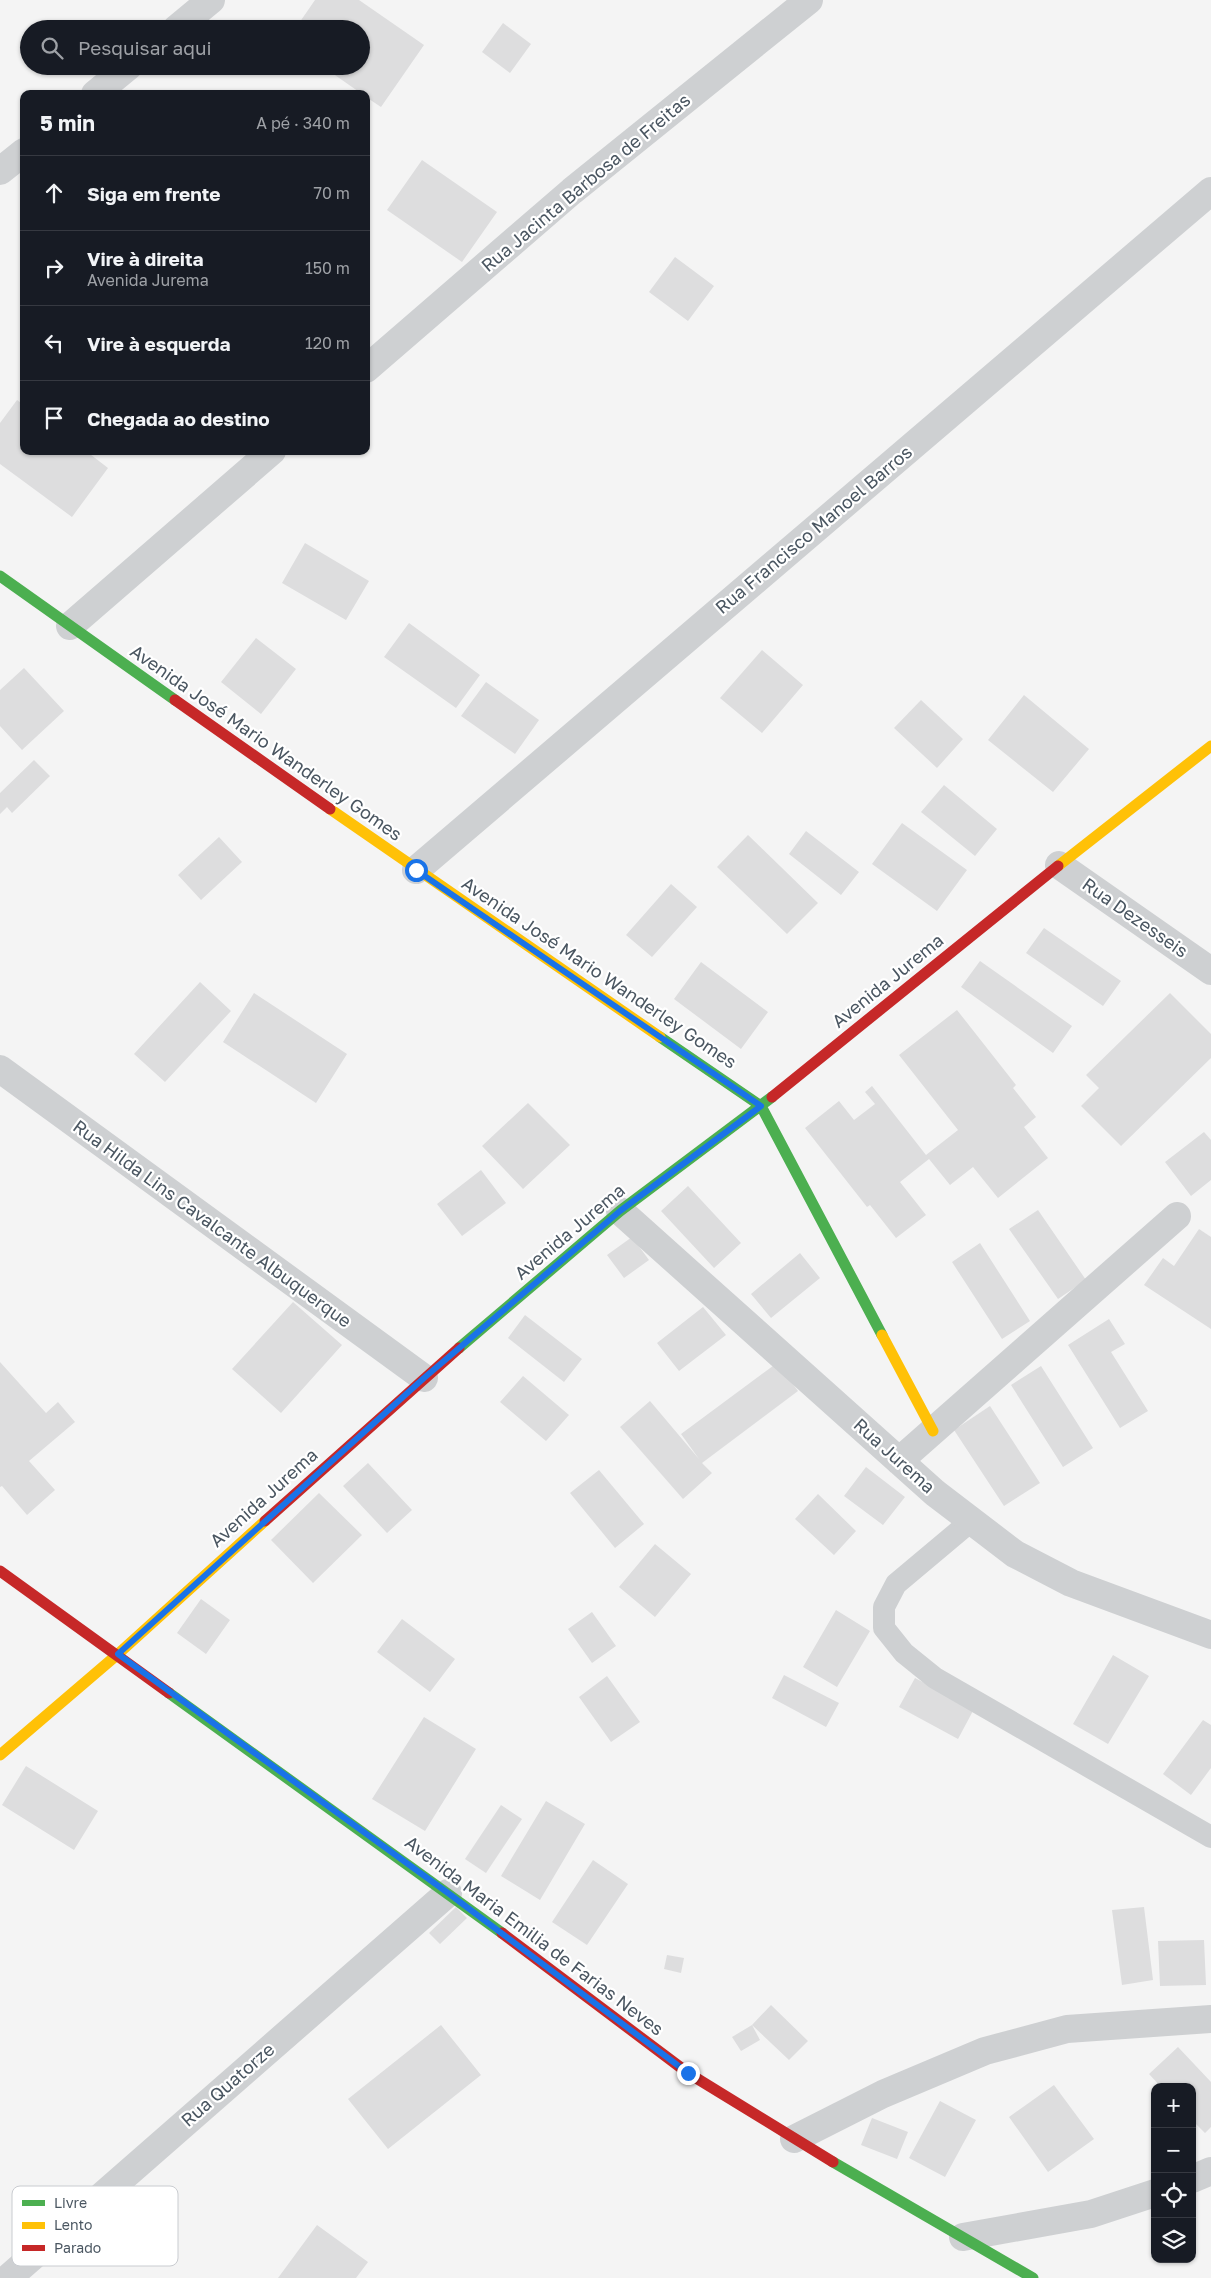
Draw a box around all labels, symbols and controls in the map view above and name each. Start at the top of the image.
search box [20,20,370,75]
icon: search [38,34,66,62]
text: Pesquisar aqui [78,36,212,59]
street label: Rua Jacinta Barbosa de Freitas [476,88,694,276]
text: 5 min [40,110,95,136]
text: A pé · 340 m [256,113,350,133]
icon: ahead [40,179,68,207]
text: Siga em frente [87,182,221,205]
text: 70 m [313,183,350,203]
text: Vire à direita [87,247,204,270]
icon: right [40,254,68,282]
text: 150 m [305,258,350,278]
text: Avenida Jurema [87,270,209,290]
icon: left [40,329,68,357]
text: Vire à esquerda [87,332,230,355]
text: 120 m [305,333,350,353]
icon: arrive [40,404,68,432]
text: Chegada ao destino [87,407,270,430]
street label: Rua Francisco Manoel Barros [710,440,916,618]
street label: Avenida José Mario Wanderley Gomes [126,639,407,845]
route start [405,859,428,882]
street label: Avenida José Mario Wanderley Gomes [458,872,741,1073]
street label: Rua Dezesseis [1078,873,1193,962]
street label: Avenida Jurema [827,929,948,1032]
street label: Rua Hilda Lins Cavalcante Albuquerque [69,1115,356,1332]
street label: Avenida Jurema [510,1179,629,1284]
street label: Rua Jurema [850,1413,940,1497]
street label: Avenida Jurema [205,1443,322,1551]
street label: Avenida Maria Emilia de Farias Neves [401,1831,668,2040]
street label: Rua Quatorze [176,2038,279,2131]
route end [677,2062,700,2085]
map controls [1151,2083,1196,2263]
button: + [1151,2083,1196,2128]
button: − [1151,2128,1196,2173]
button: locate [1151,2173,1196,2218]
legend [12,2186,178,2266]
text: Livre [54,2194,87,2211]
text: Lento [54,2216,92,2233]
button: layers [1151,2218,1196,2263]
text: Parado [54,2239,101,2256]

